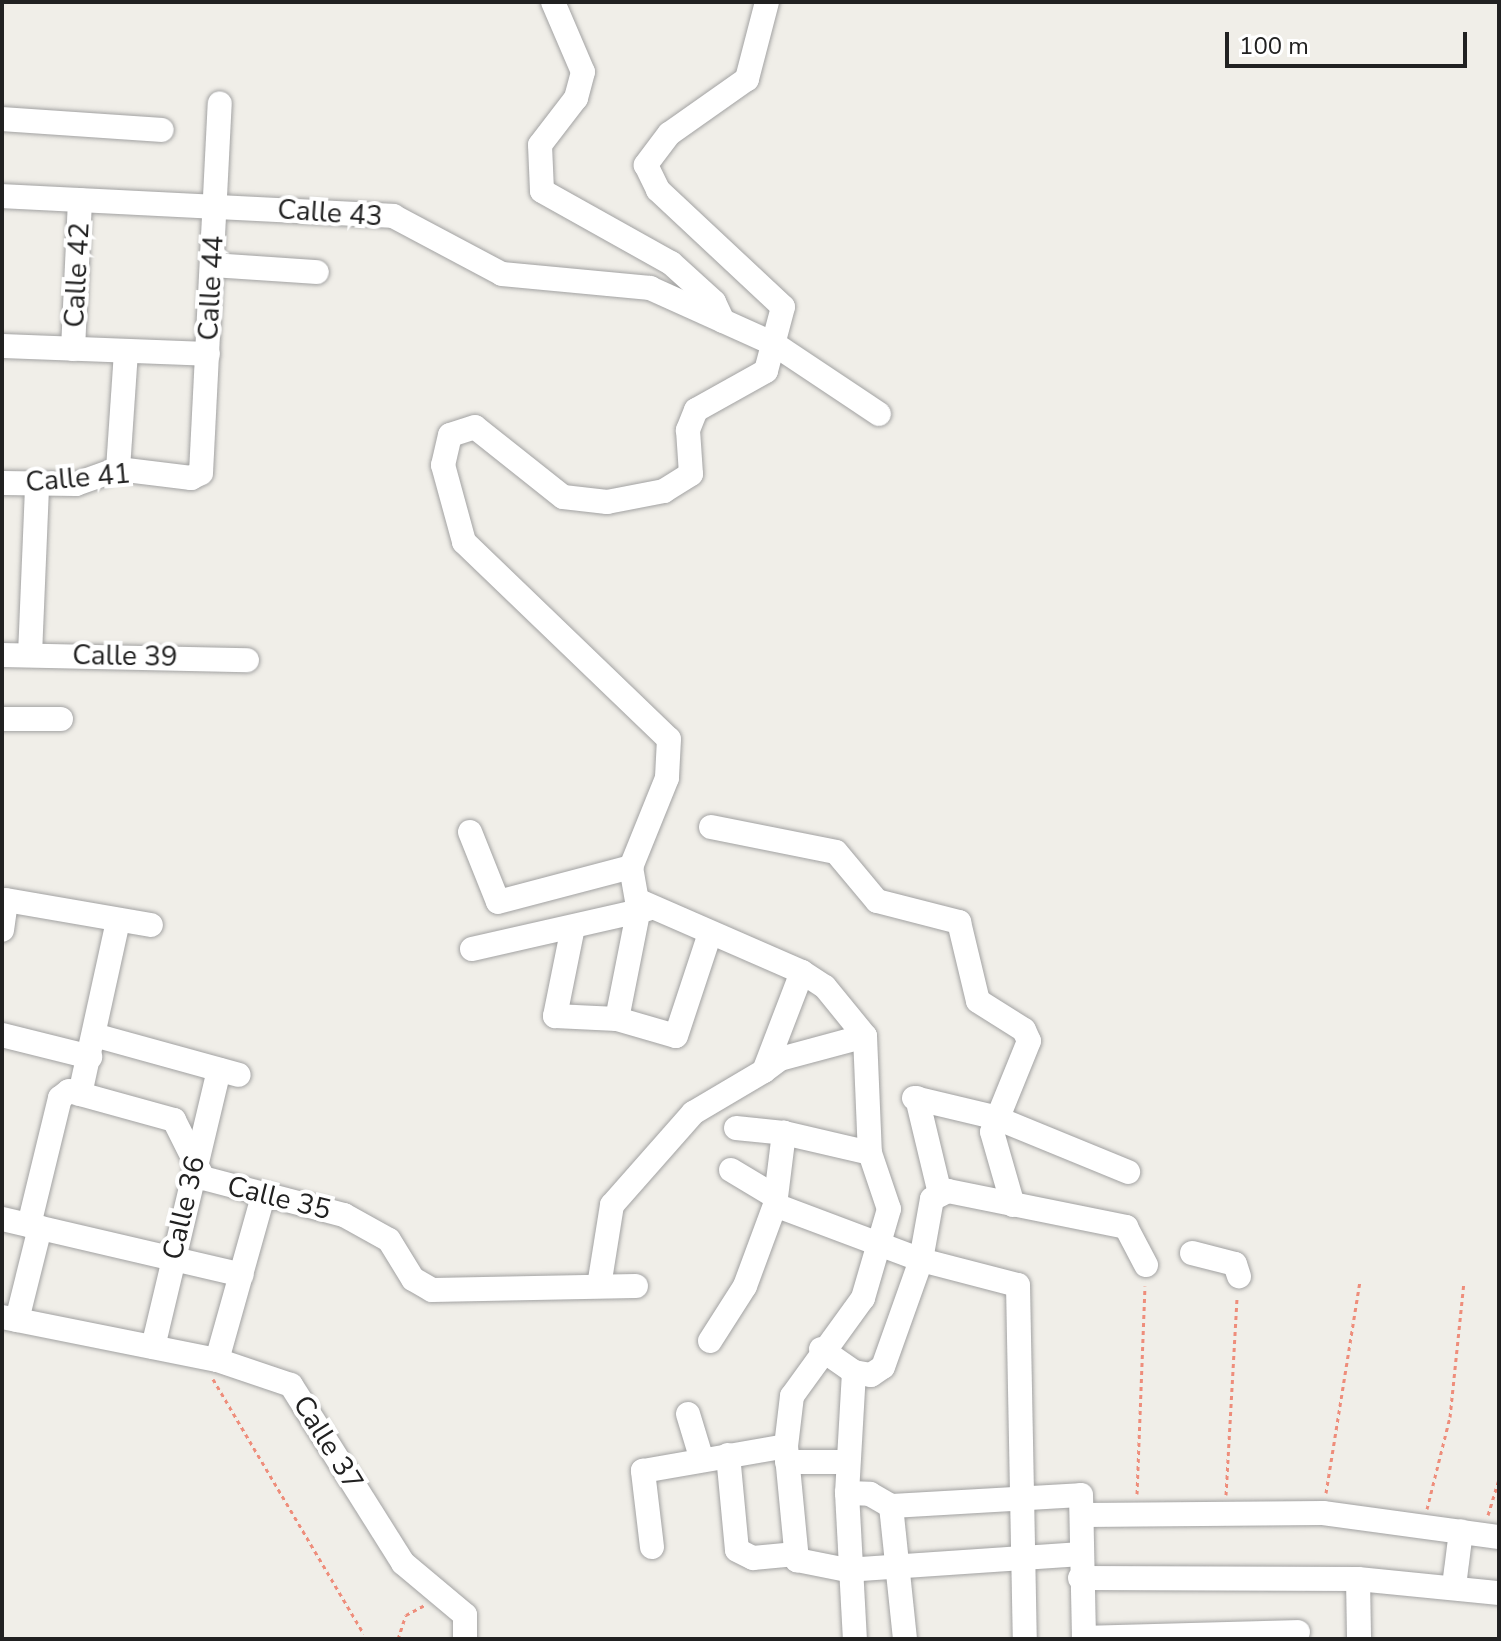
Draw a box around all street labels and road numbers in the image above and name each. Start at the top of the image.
street label: Calle 43 [276,193,384,233]
street label: Calle 42 [57,222,97,328]
street label: Calle 44 [191,235,231,341]
street label: Calle 41 [24,457,132,499]
street label: Calle 39 [72,638,178,674]
street label: Calle 36 [156,1153,212,1263]
street label: Calle 35 [224,1169,334,1227]
street label: Calle 37 [286,1389,370,1497]

